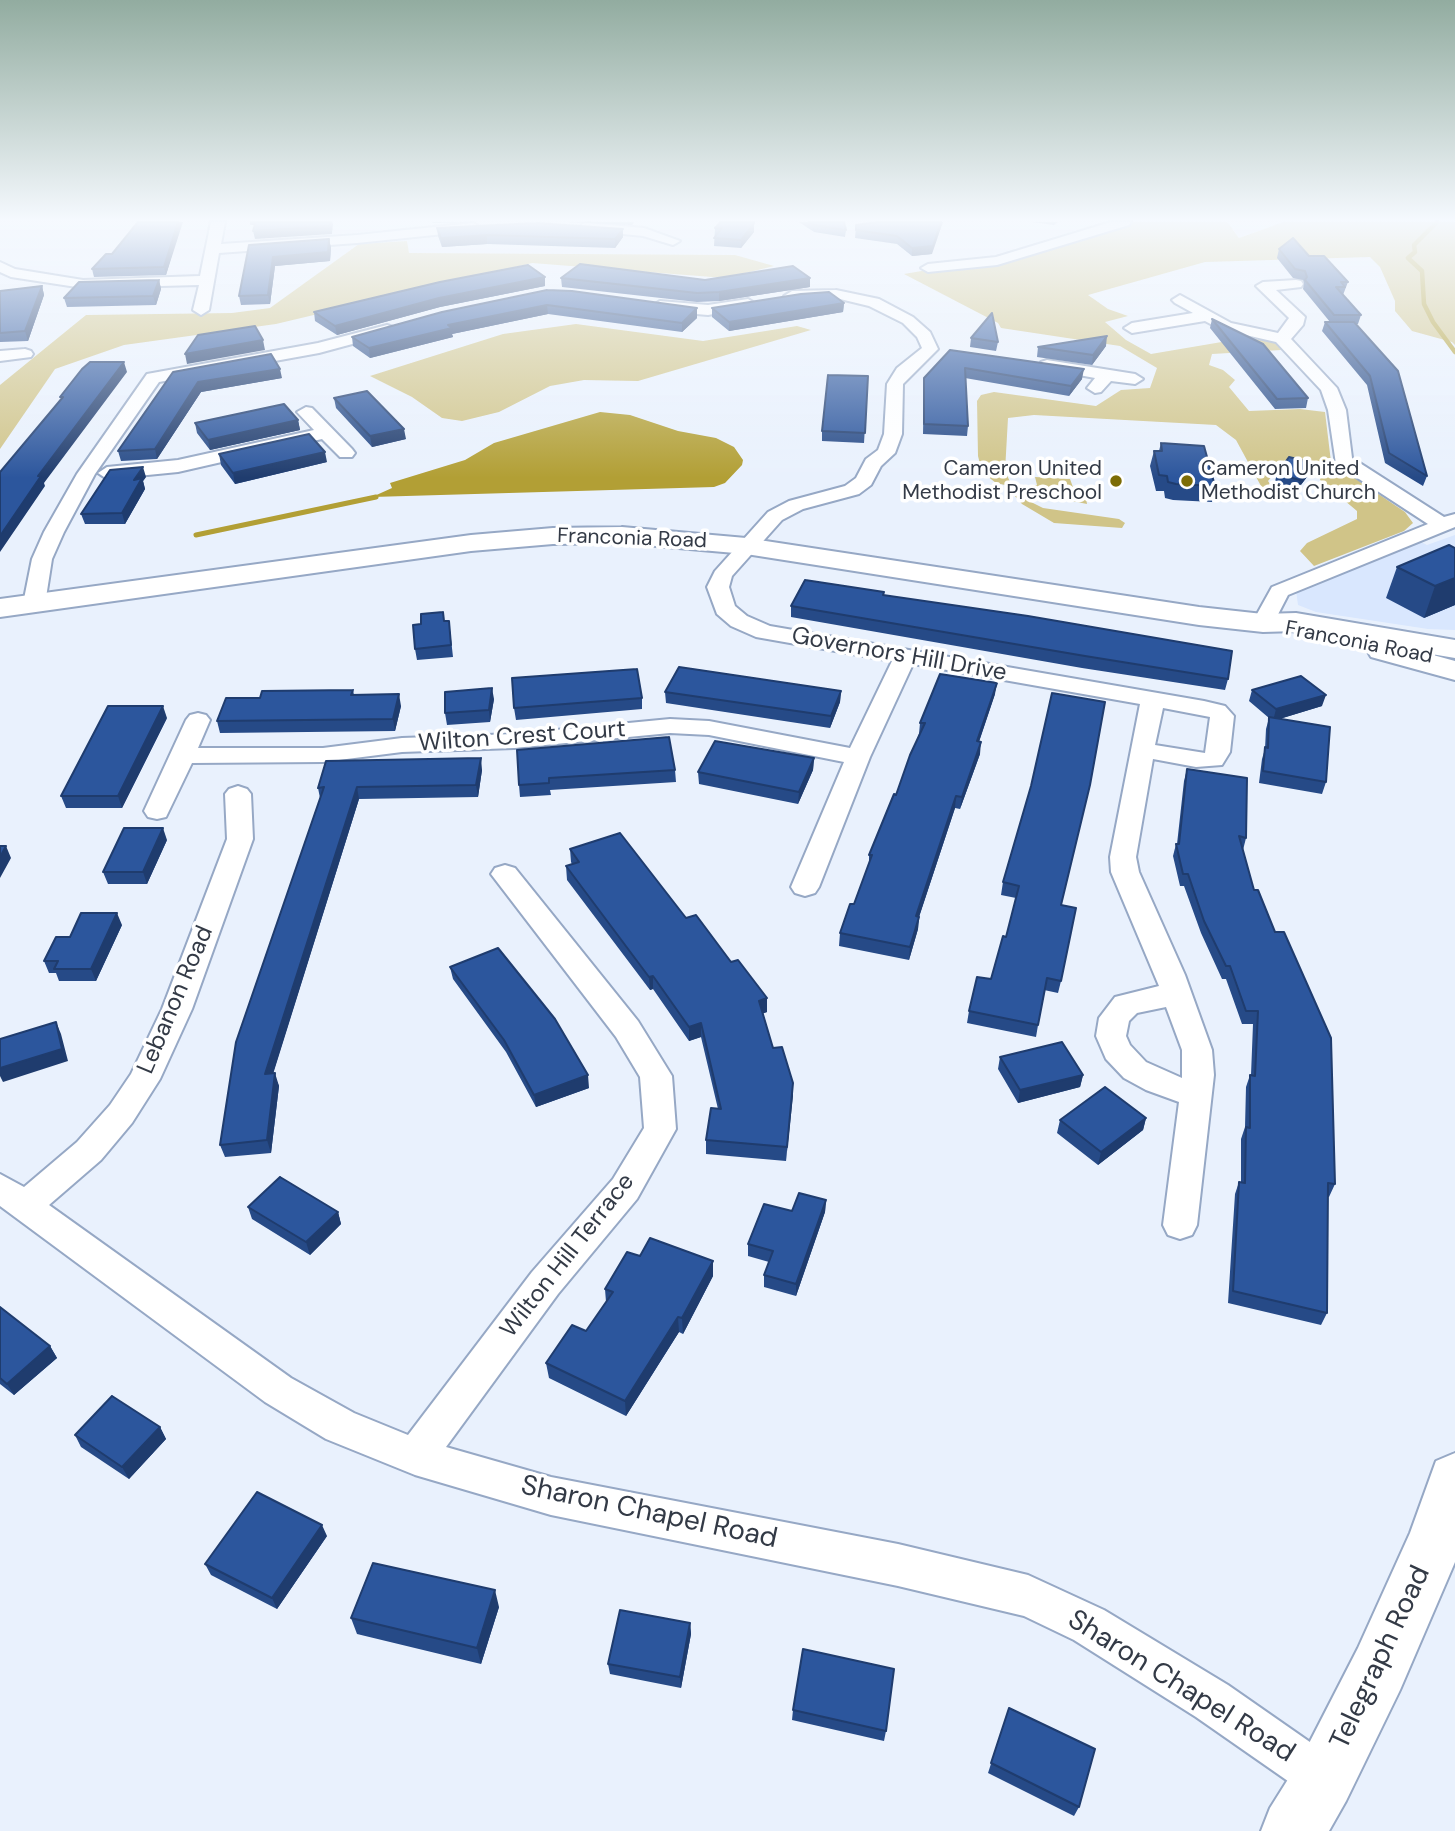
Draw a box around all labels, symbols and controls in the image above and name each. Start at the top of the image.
place label: Cameron United Methodist Preschool [902,456,1102,506]
place label: Cameron United Methodist Church [1201,456,1376,506]
marker: Cameron United Methodist Preschool [1108,473,1124,489]
marker: Cameron United Methodist Church [1179,473,1195,489]
street label: Franconia Road [557,524,707,554]
street label: Franconia Road [1283,616,1435,670]
street label: Governors Hill Drive [789,622,1009,688]
street label: Wilton Crest Court [417,715,627,759]
street label: Lebanon Road [132,922,220,1078]
street label: Wilton Hill Terrace [495,1168,641,1344]
street label: Sharon Chapel Road [518,1469,780,1557]
street label: Telegraph Road [1324,1561,1438,1755]
street label: Sharon Chapel Road [1061,1604,1301,1770]

